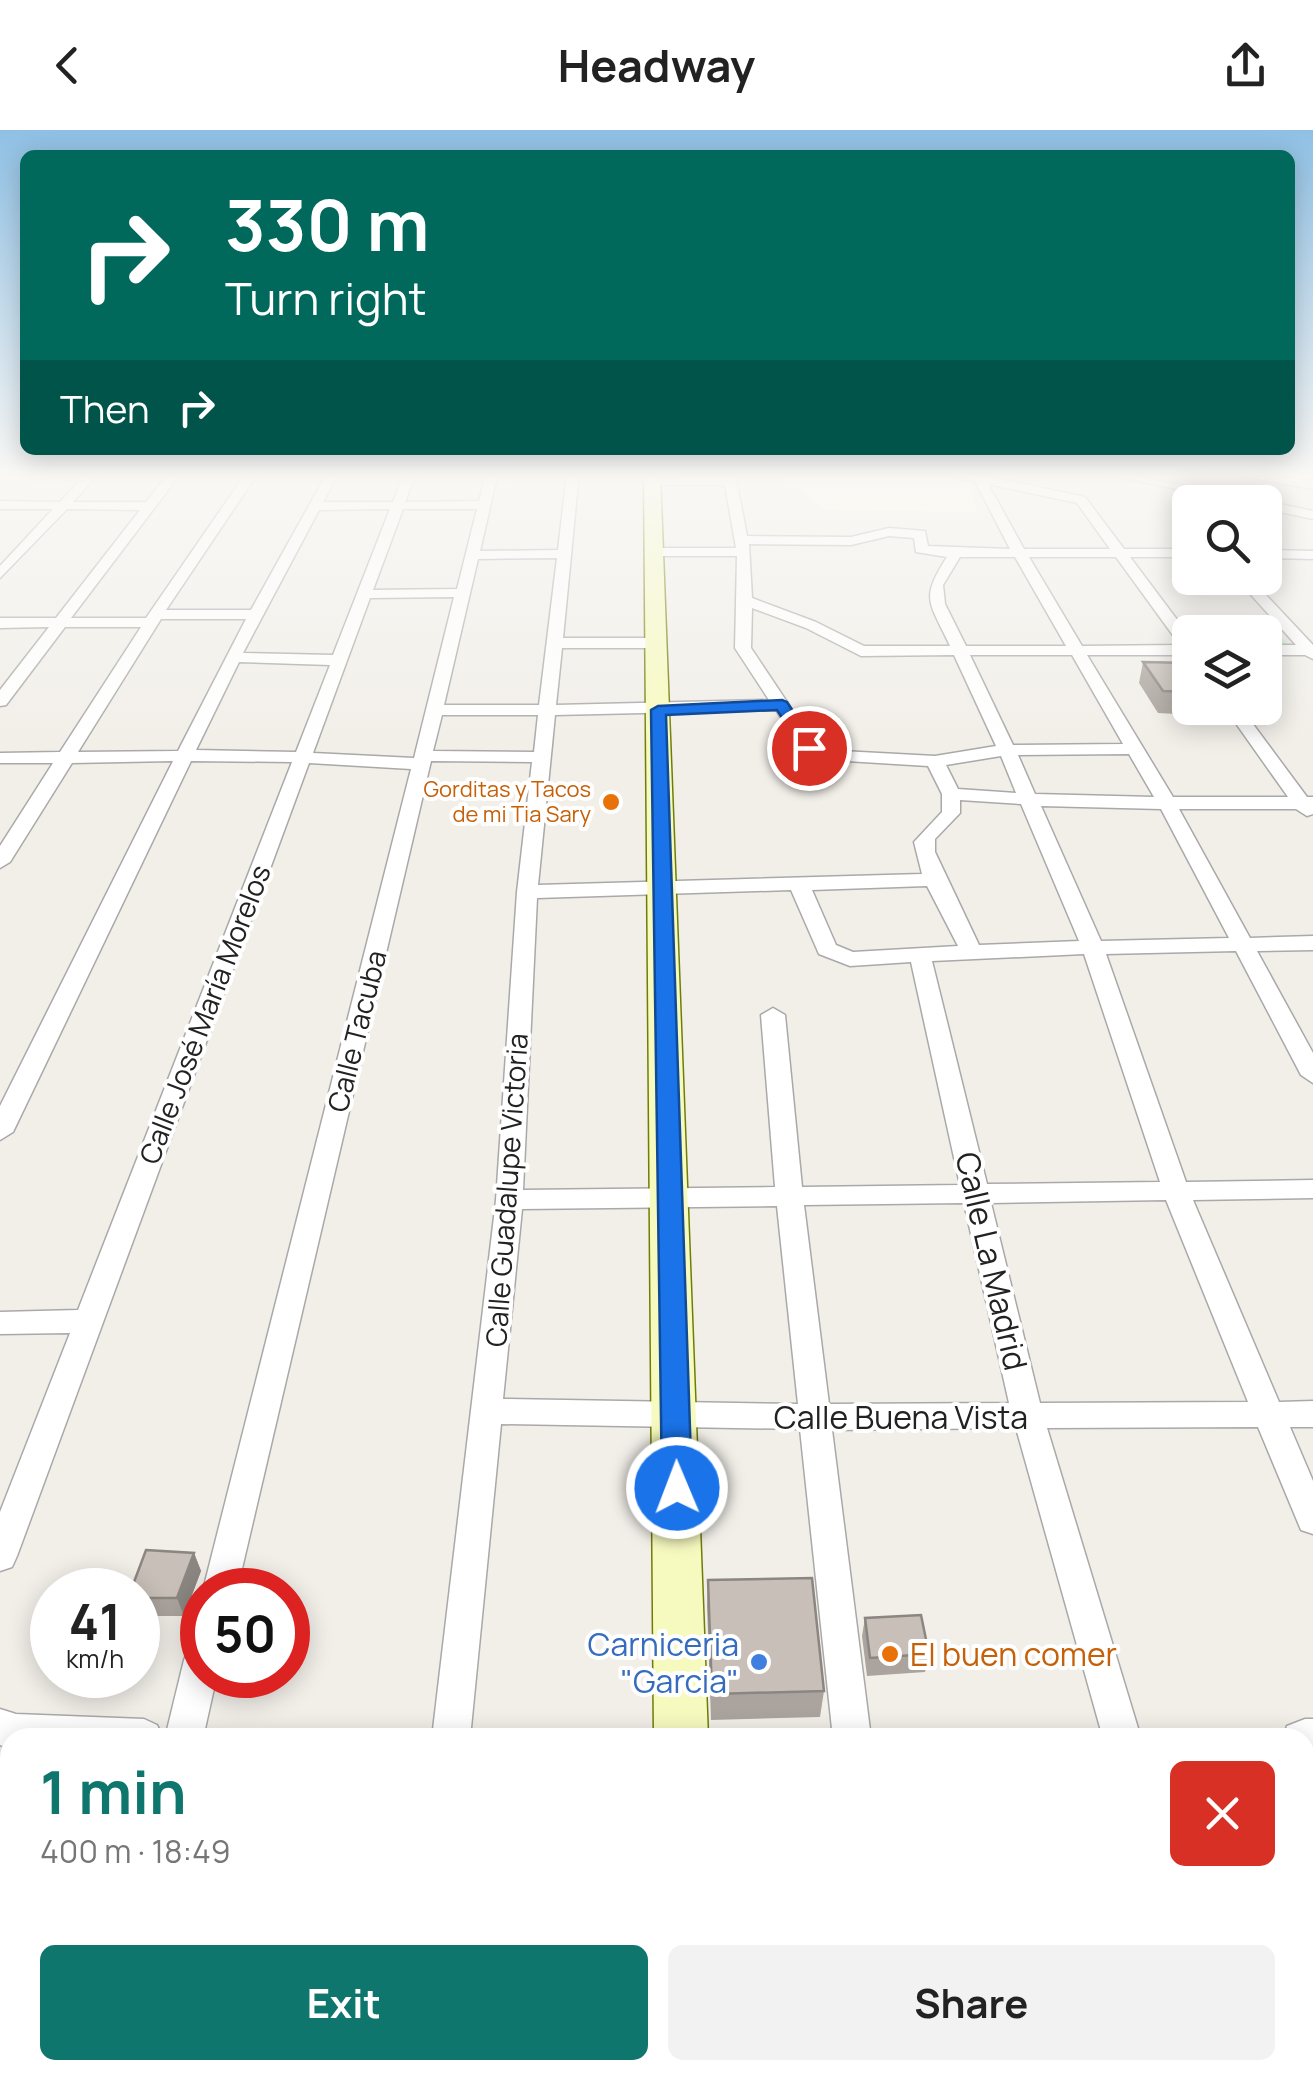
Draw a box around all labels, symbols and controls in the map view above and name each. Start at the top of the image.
text: Headway [558,34,755,96]
icon: back [40,38,95,93]
icon: share [1218,38,1273,93]
text: 330 m [225,176,429,272]
icon: right [60,190,190,320]
text: Turn right [225,267,426,329]
icon: right [169,380,224,435]
text: Then [60,382,149,434]
map controls [1172,485,1282,725]
button: search [1172,485,1282,595]
button: layers [1172,615,1282,725]
pin [767,706,852,791]
icon: arrive [782,721,837,776]
place label: Gorditas y Tacos de mi Tia Sary [424,774,591,829]
marker: Gorditas y Tacos de mi Tia Sary [600,791,622,813]
street label: Calle José María Morelos [129,859,279,1169]
street label: Calle Tacuba [318,946,394,1116]
street label: Calle Guadalupe Victoria [476,1032,536,1348]
street label: Calle La Madrid [945,1147,1039,1375]
street label: Calle Buena Vista [774,1395,1028,1439]
position arrow [625,1436,729,1540]
speed limit sign: 50 [180,1568,310,1698]
text: 41 [69,1587,121,1655]
place label: Carniceria "Garcia" [588,1622,739,1703]
place label: El buen comer [910,1632,1117,1676]
text: km/h [66,1641,124,1676]
marker: El buen comer [879,1643,901,1665]
marker: Carniceria "Garcia" [748,1651,770,1673]
text: 1 min [40,1750,187,1832]
button: close [1170,1761,1275,1866]
text: 400 m · 18:49 [40,1829,231,1873]
button: Exit [40,1945,648,2060]
button: Share [668,1945,1275,2060]

